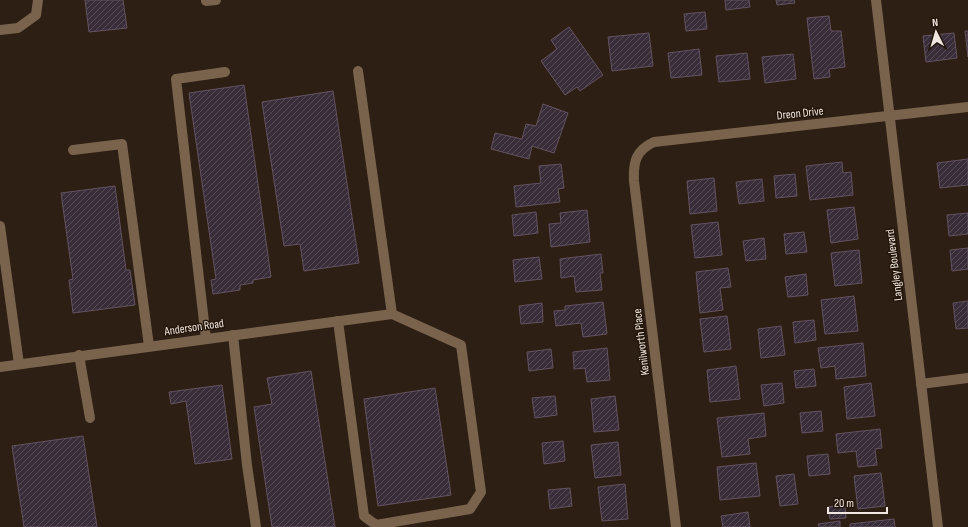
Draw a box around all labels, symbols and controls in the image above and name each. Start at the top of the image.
north arrow [916,12,956,52]
text: N [932,16,939,29]
street label: Dreon Drive [776,104,824,123]
street label: Langley Boulevard [883,228,906,302]
street label: Kenilworth Place [630,308,653,376]
street label: Anderson Road [162,316,225,339]
scale bar [828,489,887,515]
text: 20 m [834,496,854,511]

